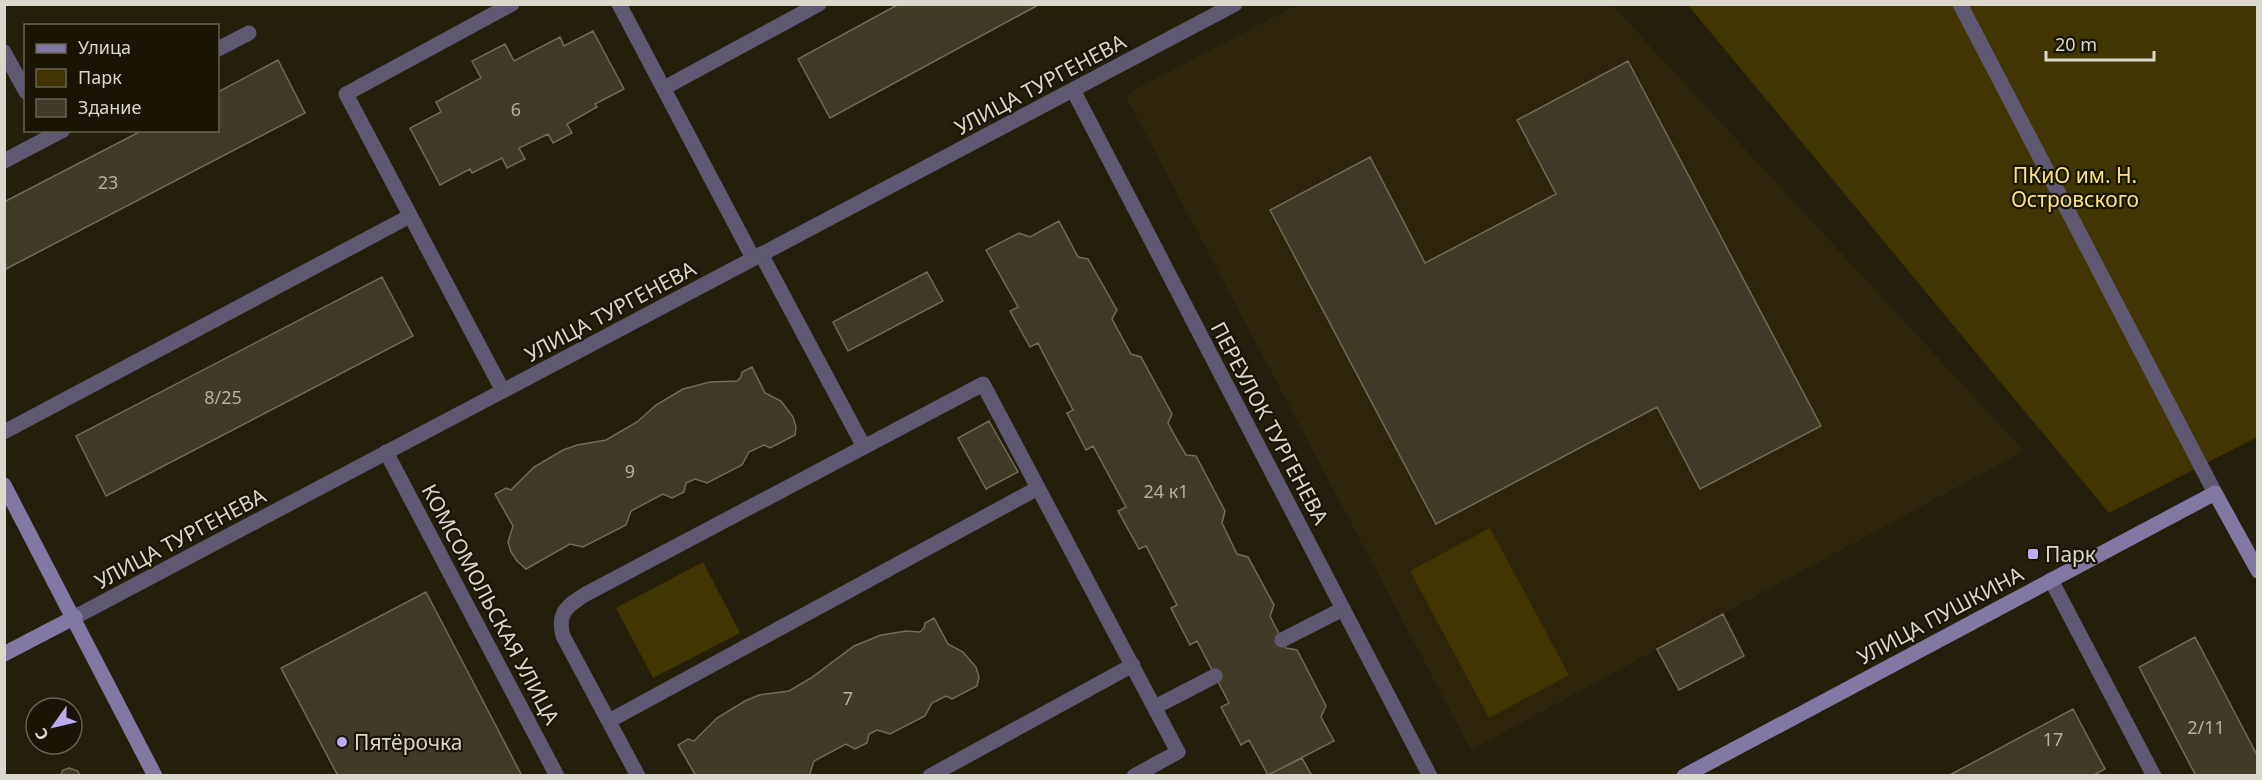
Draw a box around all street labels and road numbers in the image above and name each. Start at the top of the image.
street label: УЛИЦА ТУРГЕНЕВА [950,27,1131,141]
street label: УЛИЦА ТУРГЕНЕВА [520,254,701,368]
street label: ПЕРЕУЛОК ТУРГЕНЕВА [1205,317,1336,530]
street label: КОМСОМОЛЬСКАЯ УЛИЦА [416,479,567,730]
street label: УЛИЦА ТУРГЕНЕВА [90,481,271,595]
street label: УЛИЦА ПУШКИНА [1852,559,2028,671]

